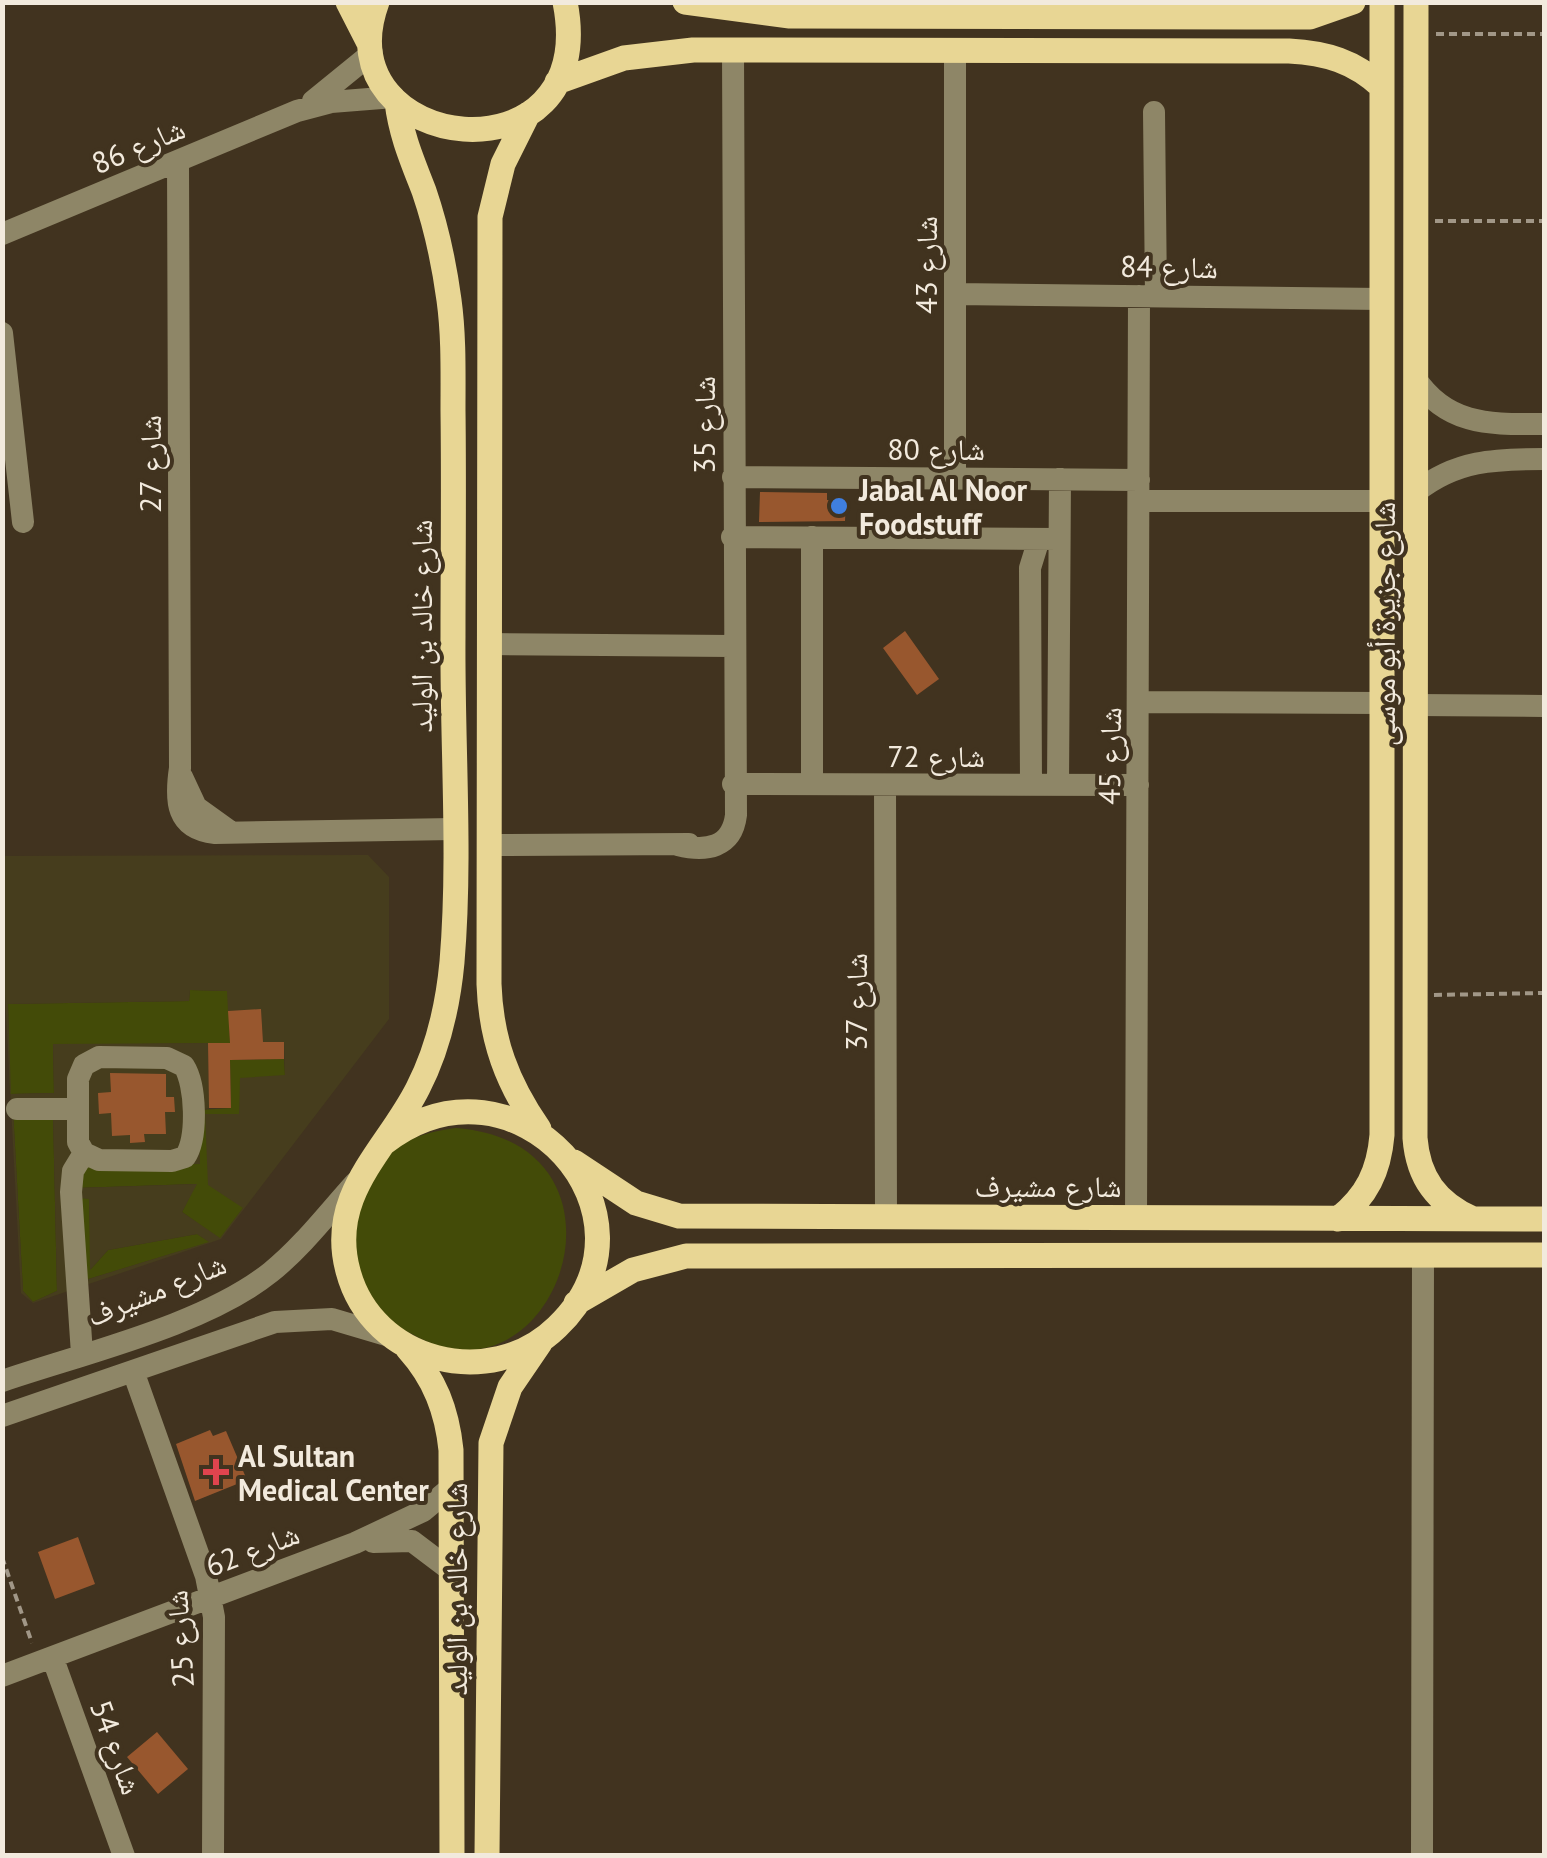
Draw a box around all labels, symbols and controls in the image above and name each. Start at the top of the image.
street label: شارع 86 [85,108,191,183]
street label: شارع 43 [906,216,946,314]
street label: شارع 84 [1120,246,1218,287]
street label: شارع 35 [684,376,724,474]
street label: شارع 27 [130,415,170,513]
street label: شارع 80 [887,429,985,469]
place label: Jabal Al Noor Foodstuff [858,470,1028,543]
marker: Jabal Al Noor Foodstuff [828,495,850,517]
street label: شارع جزيرة أبو موسى [1364,502,1404,746]
street label: شارع خالد بن الوليد [401,519,441,733]
street label: شارع 45 [1089,707,1130,805]
street label: شارع 72 [887,736,985,776]
street label: شارع 37 [836,953,876,1051]
street label: شارع مشيرف [975,1166,1121,1206]
street label: شارع مشيرف [81,1243,232,1336]
place label: Al Sultan Medical Center [238,1436,429,1509]
marker: Al Sultan Medical Center [203,1459,229,1485]
street label: شارع خالد بن الوليد [436,1482,476,1696]
street label: شارع 62 [199,1513,305,1586]
street label: شارع 25 [156,1589,203,1689]
street label: شارع 54 [81,1694,152,1800]

